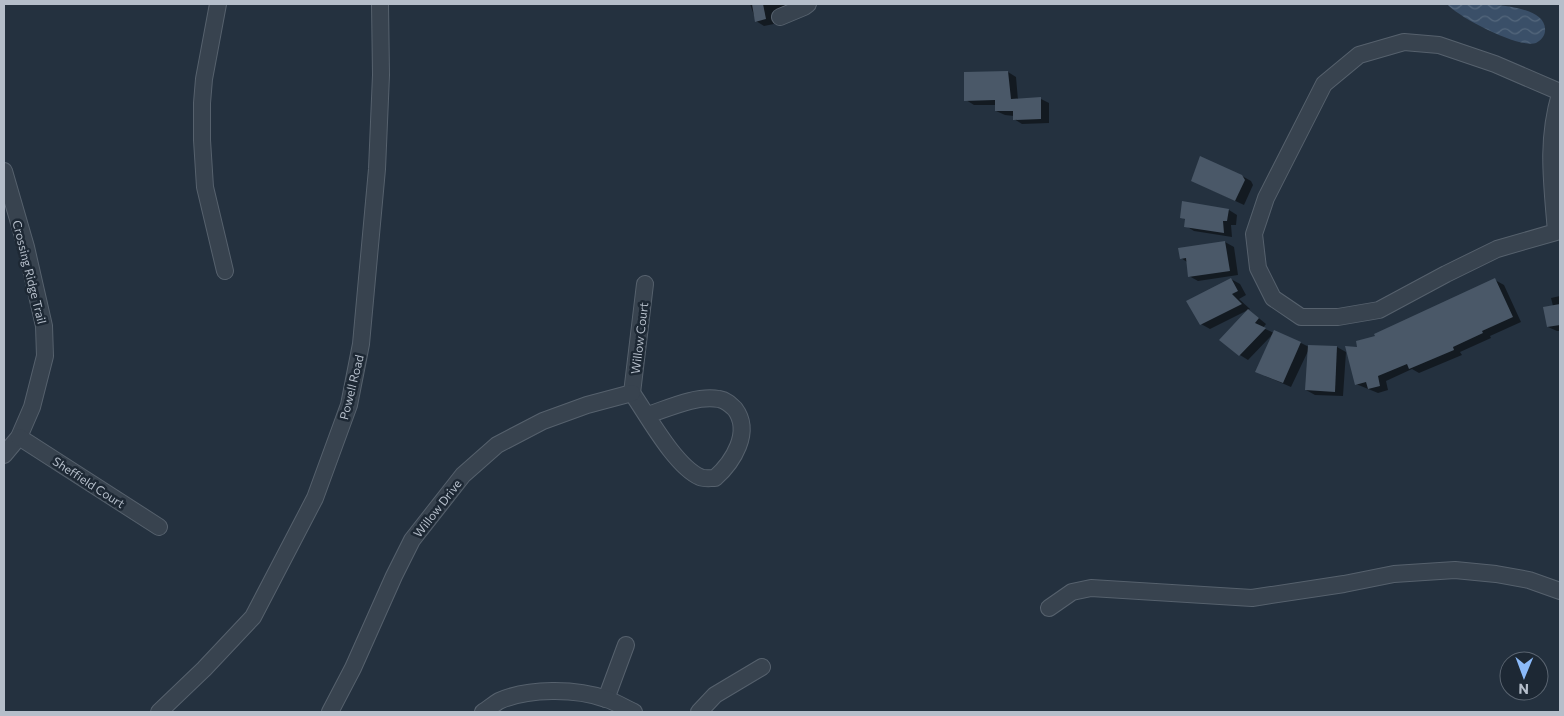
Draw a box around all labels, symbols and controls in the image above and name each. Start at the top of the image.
street label: Crossing Ridge Trail [10,219,50,325]
street label: Willow Court [628,301,650,375]
street label: Powell Road [336,353,366,421]
street label: Sheffield Court [50,454,128,510]
street label: Willow Drive [410,476,464,540]
north arrow [1499,651,1549,701]
text: N [1518,681,1529,698]

